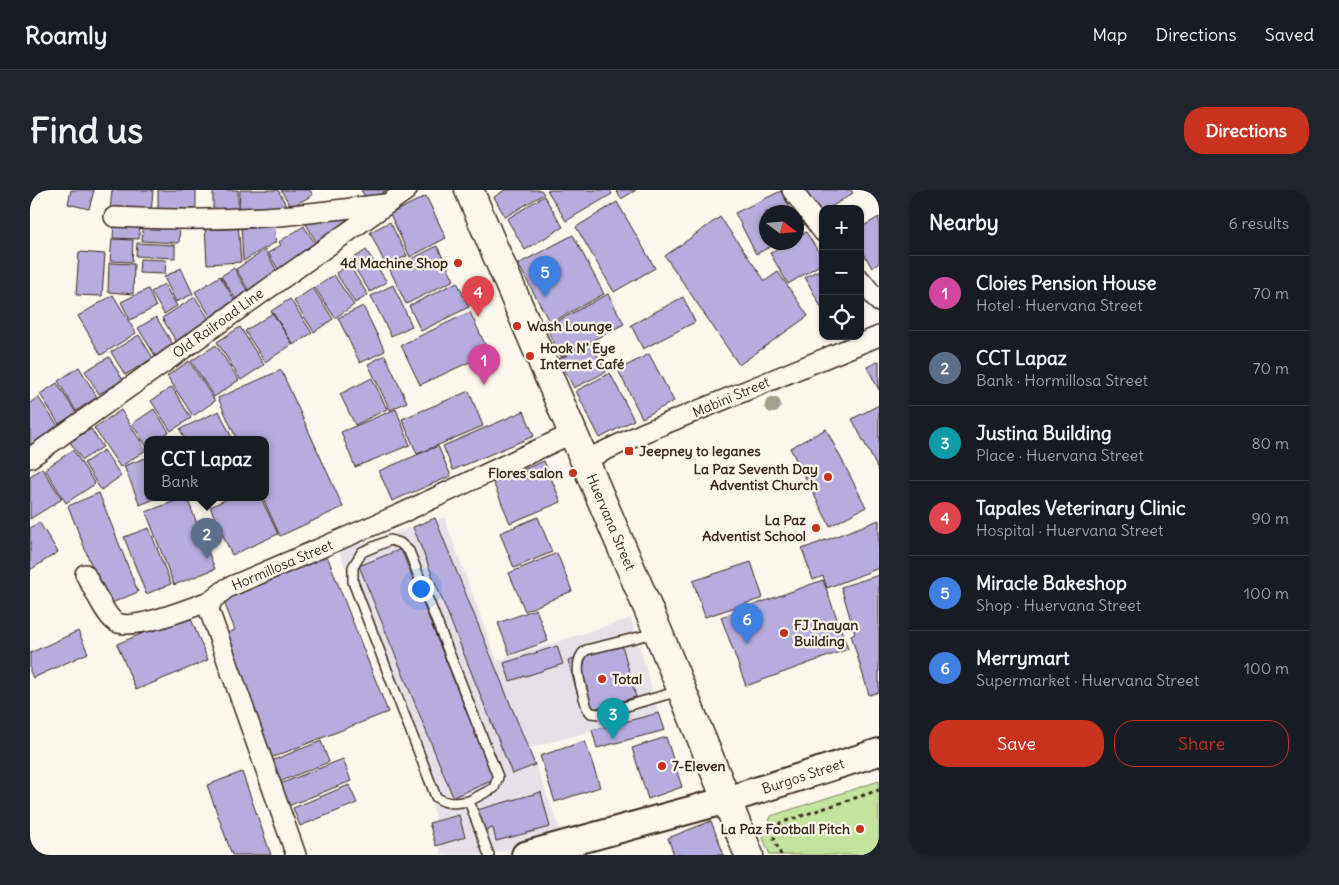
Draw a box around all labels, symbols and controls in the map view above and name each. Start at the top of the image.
text: Roamly [25,20,107,50]
text: Map [1092,23,1127,46]
text: Directions [1155,23,1237,46]
text: Saved [1265,23,1314,46]
button: Directions [1184,107,1309,154]
text: Find us [30,108,143,152]
north arrow [759,205,804,250]
map controls [819,205,864,340]
button: + [819,205,864,250]
text: Nearby [929,209,999,236]
text: 6 results [1228,213,1289,233]
button: − [819,250,864,295]
place label: 4d Machine Shop [340,254,448,272]
pin: 5 [529,256,561,297]
marker: 4d Machine Shop [452,257,464,269]
text: Cloies Pension House [976,271,1156,295]
pin: 4 [462,276,494,317]
text: 1 [942,283,948,303]
text: 70 m [1253,283,1289,303]
street label: Old Railroad Line [169,284,267,362]
button: locate [819,295,864,340]
text: Hotel · Huervana Street [976,295,1143,315]
place label: Wash Lounge [527,317,612,335]
marker: Wash Lounge [511,320,523,332]
place label: Hook N' Eye Internet Café [540,339,625,373]
pin: 1 [468,344,500,385]
text: CCT Lapaz [976,346,1067,370]
marker: Hook N' Eye Internet Café [524,350,536,362]
text: 2 [941,358,949,378]
text: 70 m [1253,358,1289,378]
text: Bank · Hormillosa Street [976,370,1148,390]
street label: Mabini Street [690,373,773,421]
text: Justina Building [976,421,1112,445]
text: 3 [940,433,950,453]
text: 80 m [1251,433,1289,453]
popup [144,436,269,501]
place label: Jeepney to leganes [639,442,761,460]
marker: Jeepney to leganes [623,445,635,457]
text: Place · Huervana Street [976,445,1144,465]
text: CCT Lapaz [161,447,252,471]
place label: La Paz Seventh Day Adventist Church [693,460,818,494]
place label: Flores salon [488,464,563,482]
marker: Flores salon [567,467,579,479]
text: Bank [161,471,198,491]
street label: Huervana Street [583,471,640,573]
marker: La Paz Seventh Day Adventist Church [822,471,834,483]
text: Tapales Veterinary Clinic [976,496,1186,520]
text: 4 [940,508,950,528]
text: 90 m [1251,508,1289,528]
place label: La Paz Adventist School [702,511,806,545]
pin: 2 [191,518,223,559]
text: Hospital · Huervana Street [976,520,1163,540]
marker: La Paz Adventist School [810,522,822,534]
street label: Hormillosa Street [229,535,336,594]
text: Miracle Bakeshop [976,571,1127,595]
your location [408,576,434,602]
text: 5 [940,583,950,603]
text: 100 m [1244,583,1289,603]
text: Shop · Huervana Street [976,595,1141,615]
pin: 6 [731,603,763,644]
place label: FJ Inayan Building [794,616,858,650]
marker: FJ Inayan Building [778,627,790,639]
text: Merrymart [976,646,1069,670]
text: 6 [940,658,950,678]
text: 100 m [1244,658,1289,678]
place label: Total [612,670,642,688]
text: Supermarket · Huervana Street [976,670,1199,690]
marker: Total [596,673,608,685]
pin: 3 [597,698,629,739]
button: Save [929,720,1104,767]
button: Share [1114,720,1289,767]
street label: Burgos Street [759,754,847,798]
place label: 7-Eleven [672,757,726,775]
marker: 7-Eleven [656,760,668,772]
place label: La Paz Football Pitch [721,820,850,838]
marker: La Paz Football Pitch [854,823,866,835]

